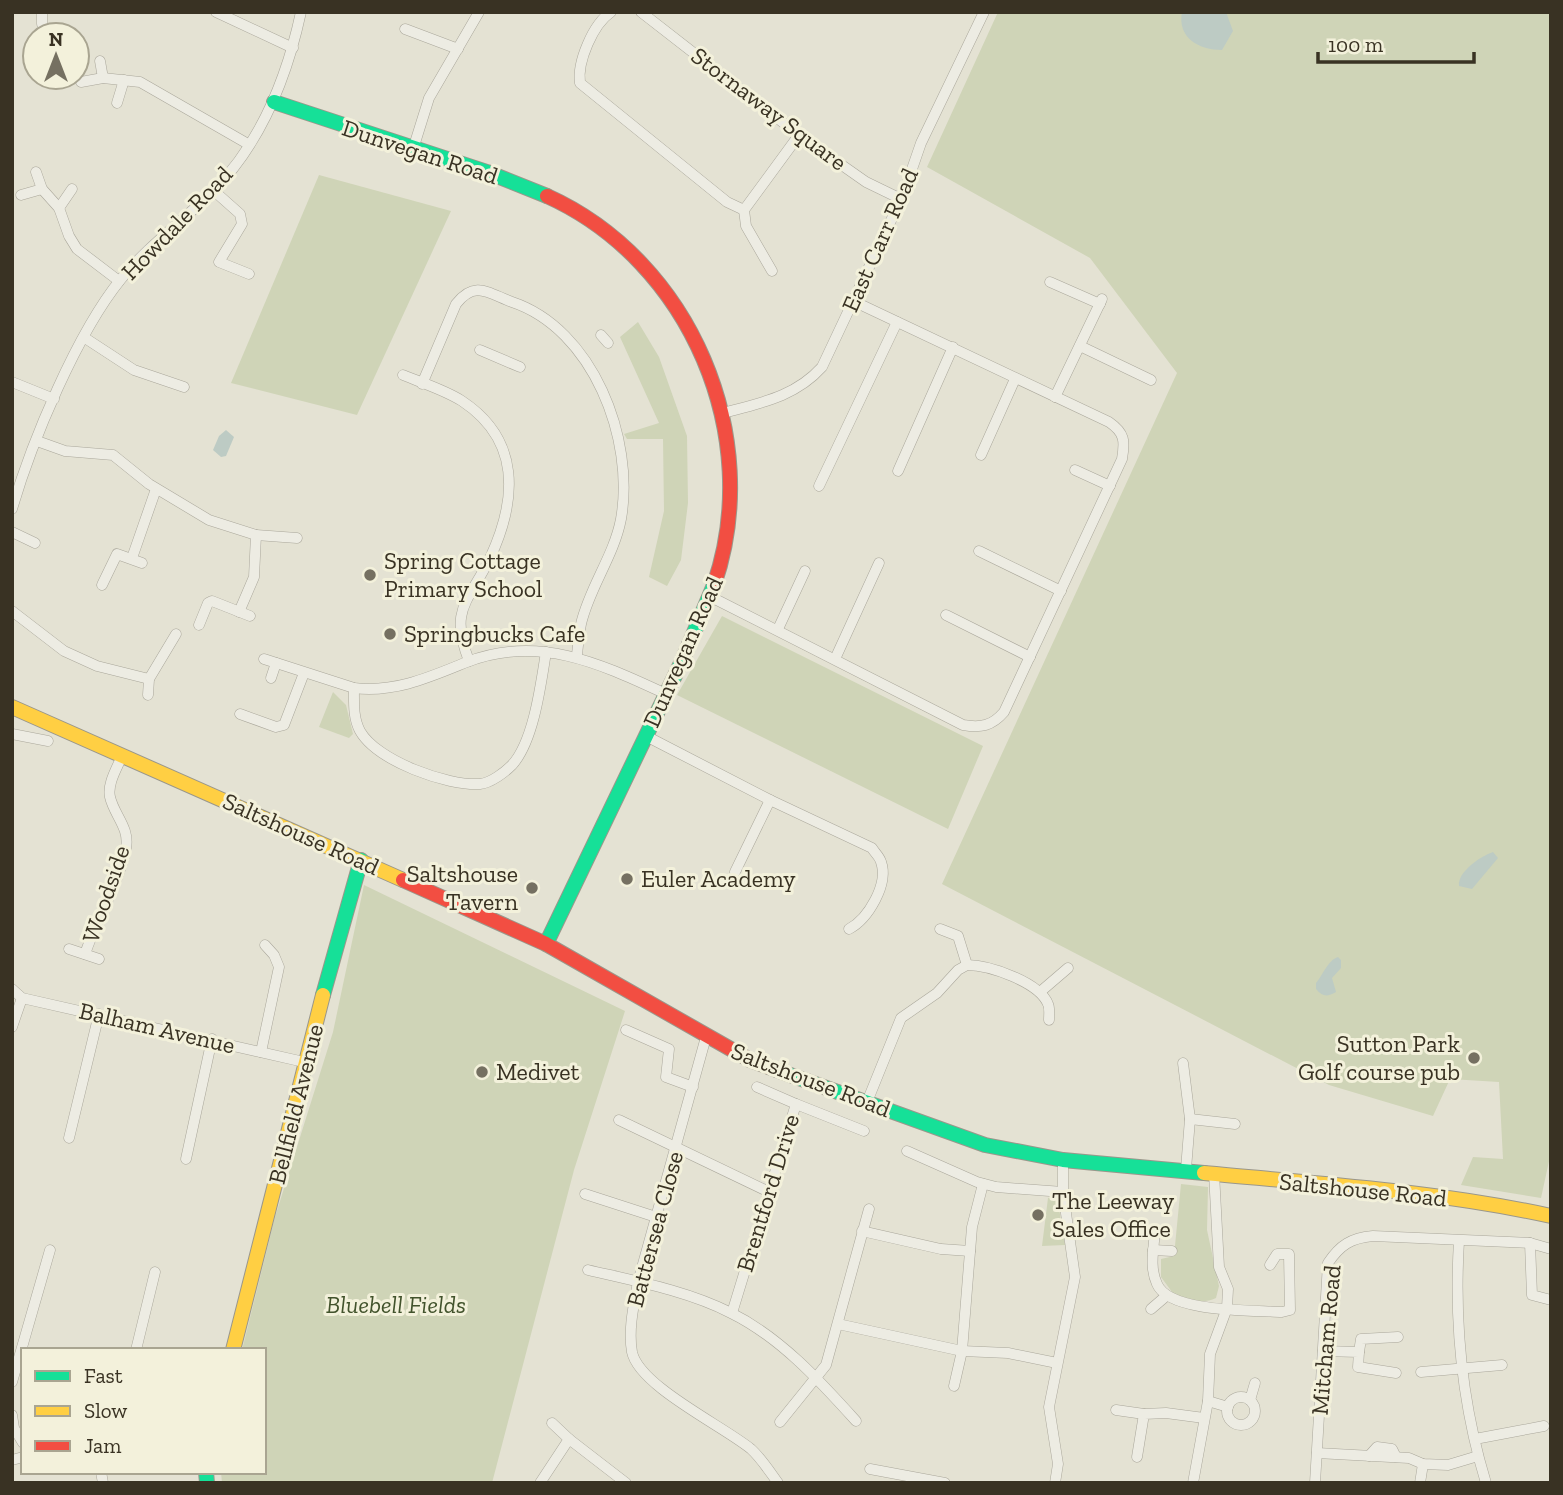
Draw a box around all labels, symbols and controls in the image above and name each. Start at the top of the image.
north arrow [21,21,91,91]
scale bar [1318,21,1474,65]
text: N [49,28,63,51]
text: 100 m [1328,32,1383,57]
street label: Stornaway Square [686,41,853,177]
street label: Dunvegan Road [339,113,502,190]
street label: Howdale Road [115,160,238,286]
street label: East Carr Road [835,163,924,316]
place label: Spring Cottage Primary School [384,546,542,603]
marker: Spring Cottage Primary School [362,567,378,583]
street label: Dunvegan Road [636,572,729,732]
place label: Springbucks Cafe [404,619,585,648]
marker: Springbucks Cafe [382,626,398,642]
street label: Saltshouse Road [218,786,384,881]
street label: Woodside [75,841,136,946]
place label: Saltshouse Tavern [407,859,518,916]
place label: Euler Academy [641,864,796,893]
marker: Euler Academy [619,871,635,887]
marker: Saltshouse Tavern [524,880,540,896]
street label: Balham Avenue [76,996,238,1060]
street label: Bellfield Avenue [262,1021,329,1187]
place label: Sutton Park Golf course pub [1298,1029,1461,1086]
street label: Saltshouse Road [727,1036,895,1123]
marker: Sutton Park Golf course pub [1466,1050,1482,1066]
place label: Medivet [496,1057,580,1086]
marker: Medivet [474,1064,490,1080]
street label: Brentford Drive [730,1110,805,1275]
street label: Battersea Close [620,1148,689,1310]
street label: Saltshouse Road [1278,1166,1448,1213]
place label: The Leeway Sales Office [1052,1186,1175,1243]
marker: The Leeway Sales Office [1030,1207,1046,1223]
street label: Mitcham Road [1304,1264,1347,1416]
park label: Bluebell Fields [326,1290,466,1319]
legend [21,1348,266,1474]
text: Fast [84,1363,123,1388]
text: Slow [84,1398,127,1423]
text: Jam [84,1433,121,1458]

